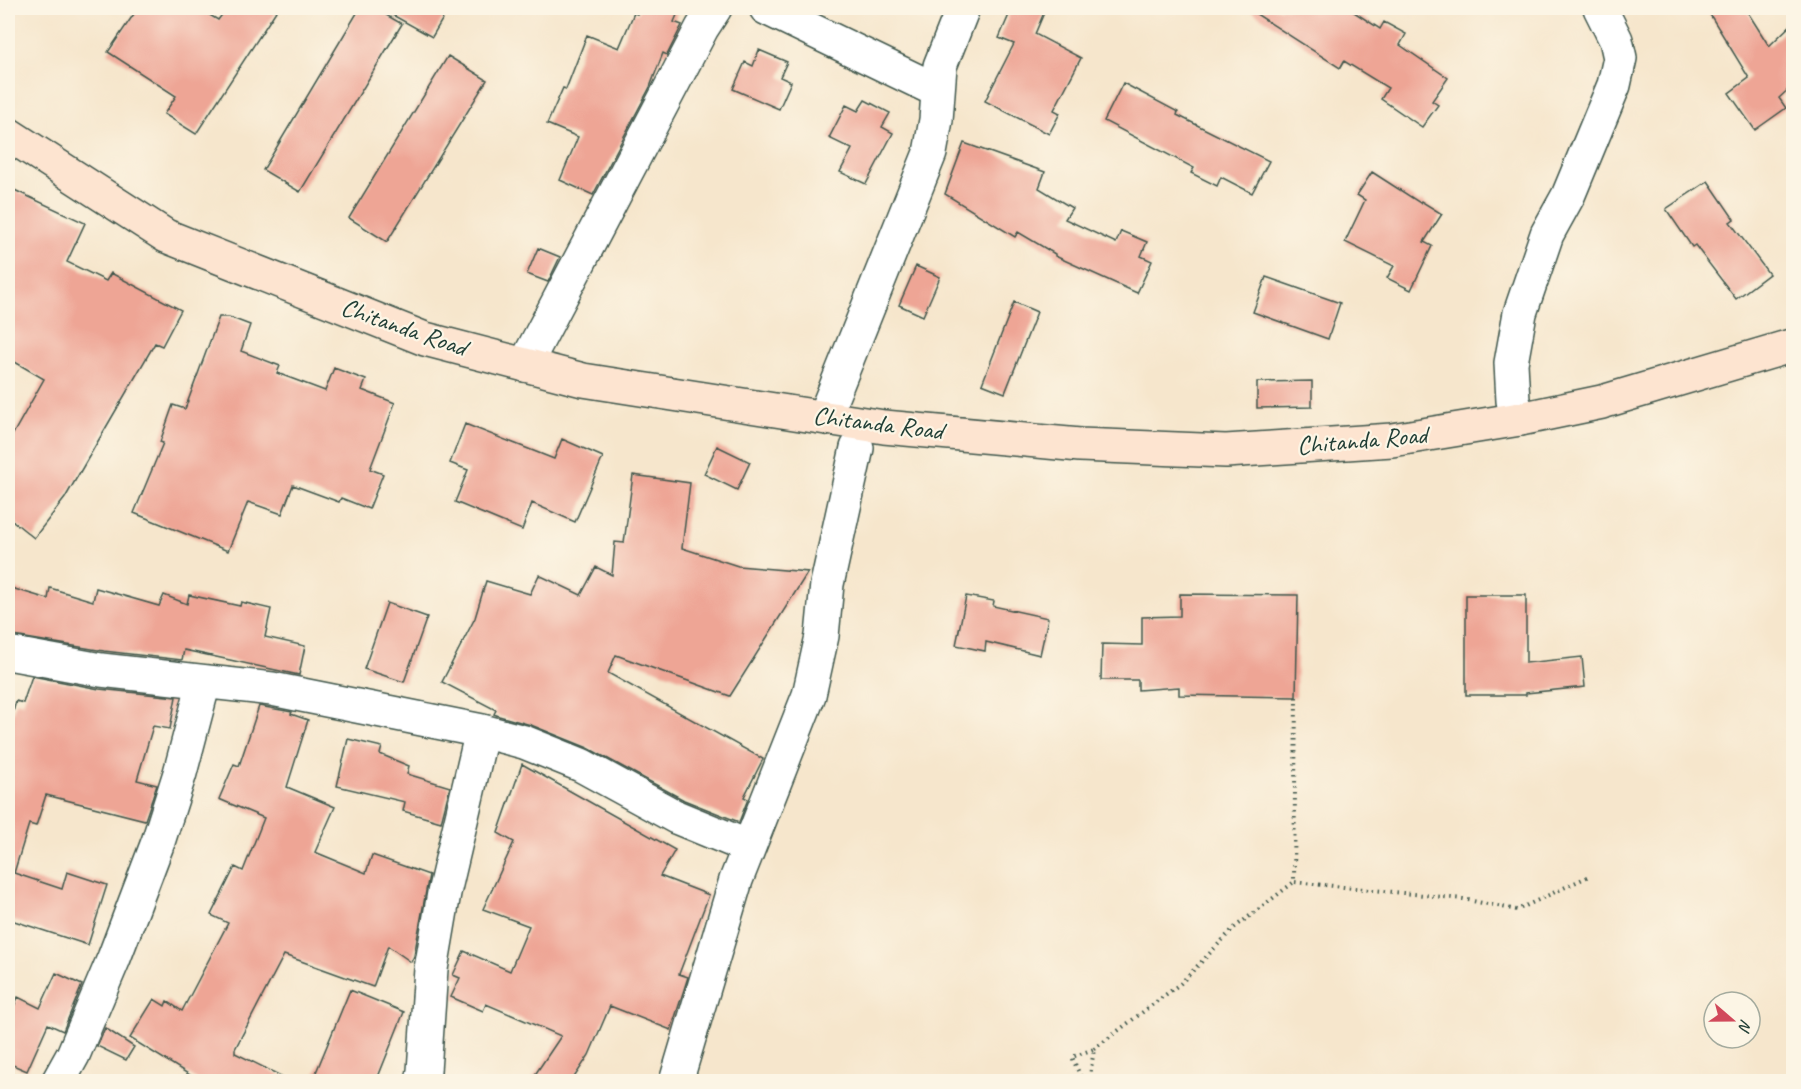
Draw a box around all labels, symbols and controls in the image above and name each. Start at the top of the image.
street label: Chitanda Road [337,290,475,365]
street label: Chitanda Road [811,399,949,448]
street label: Chitanda Road [1295,418,1432,462]
north arrow [1702,990,1762,1050]
text: N [1733,1017,1756,1036]

